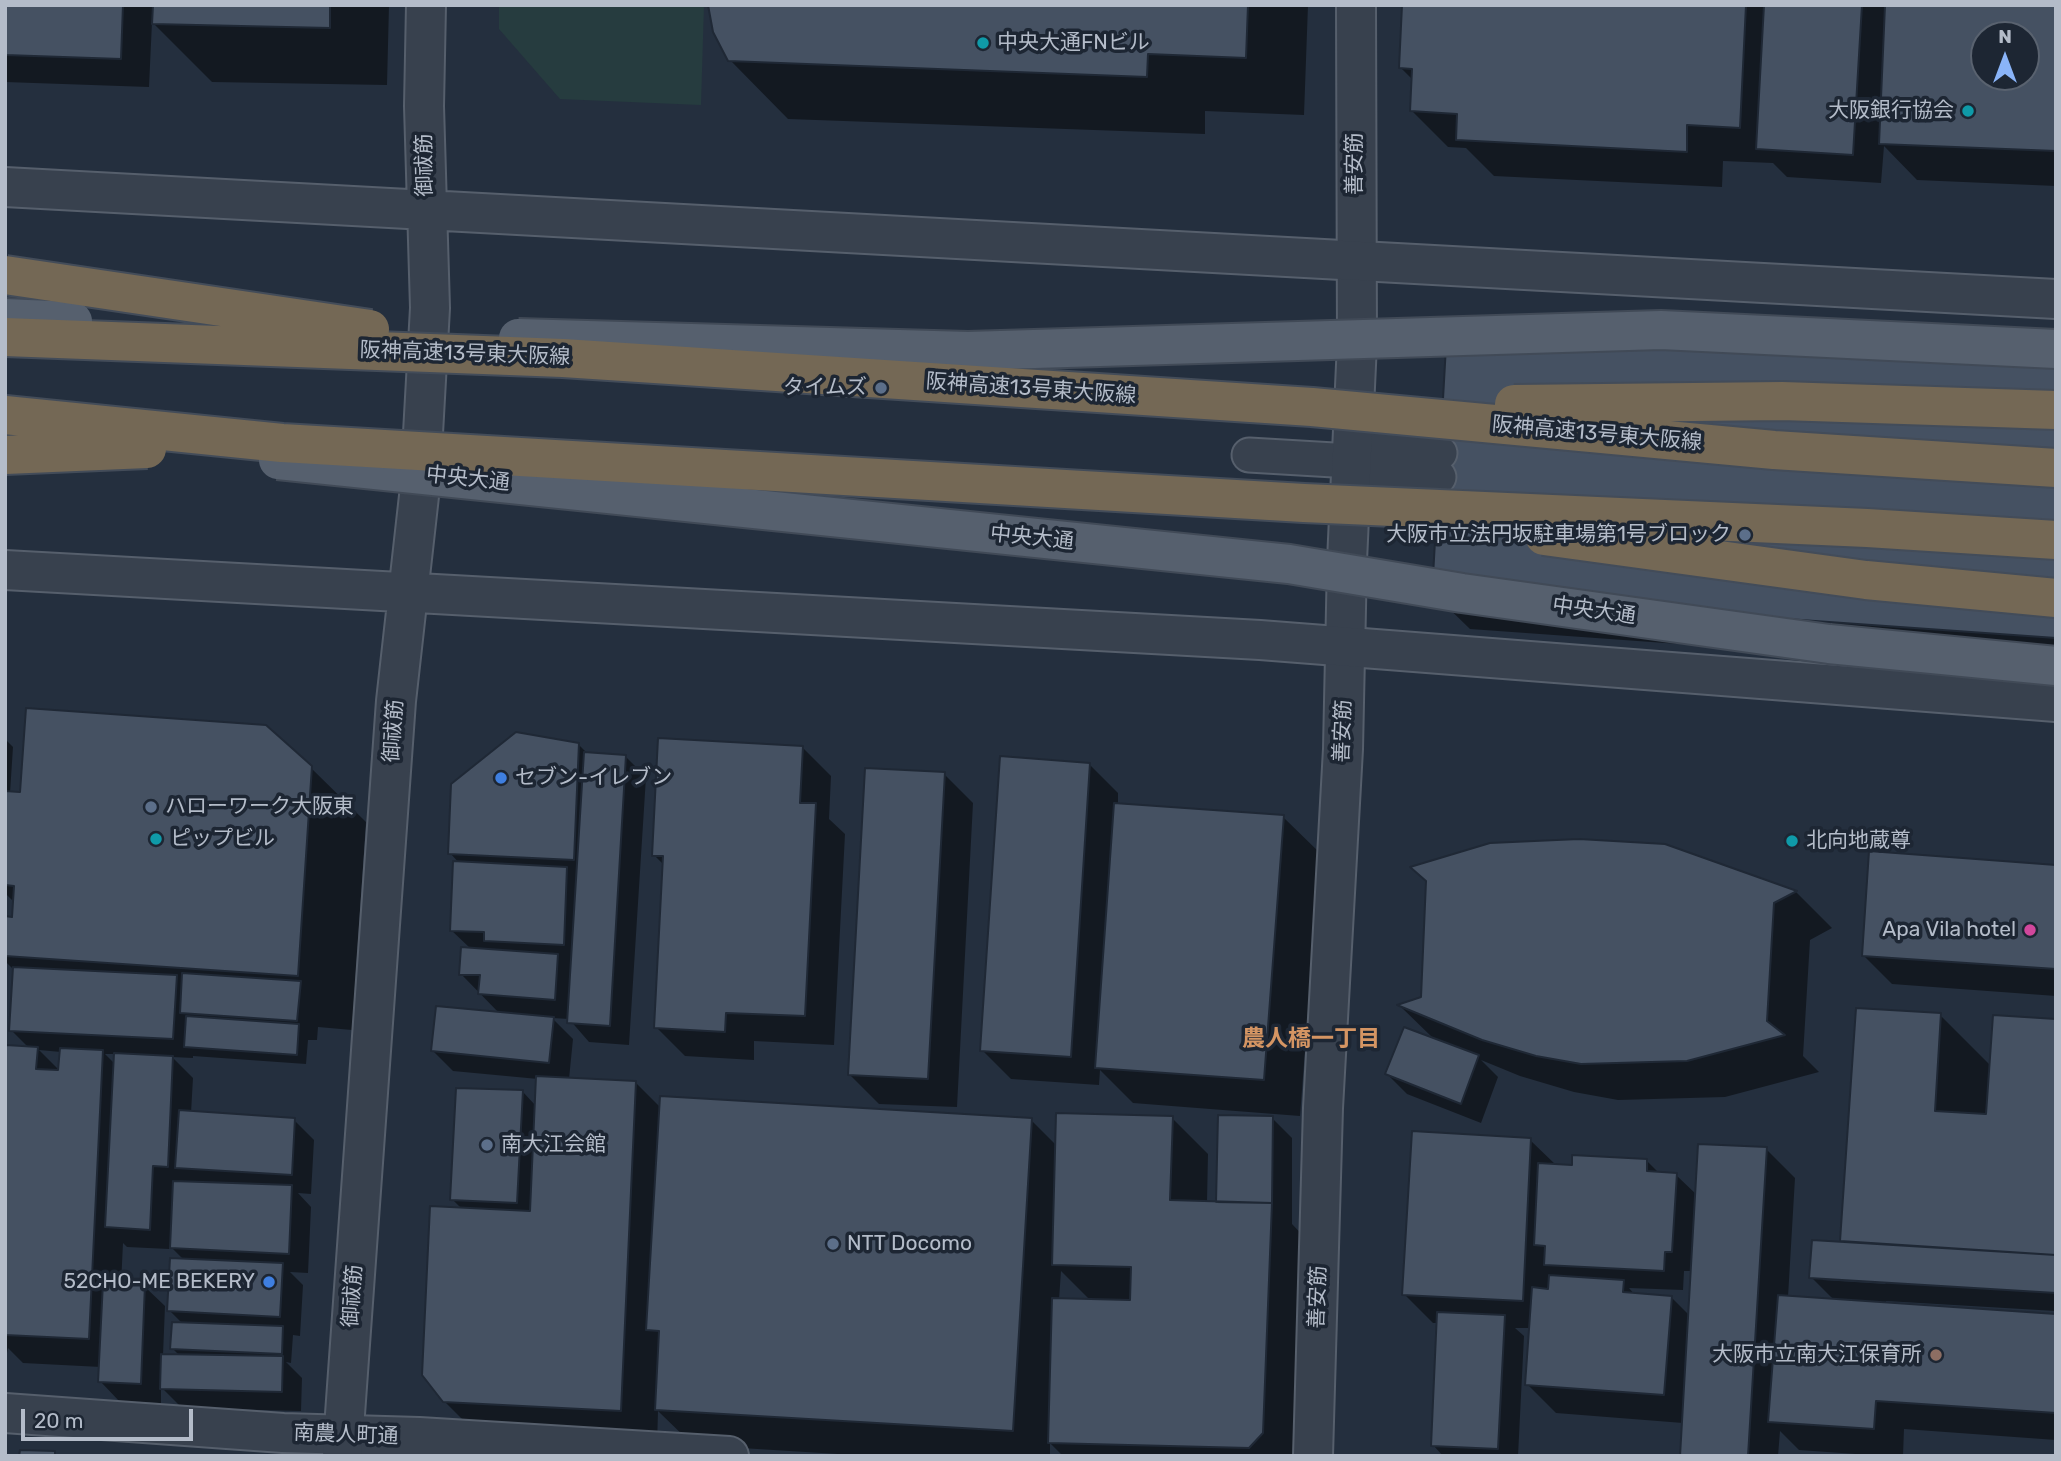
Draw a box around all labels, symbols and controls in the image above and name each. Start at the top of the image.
north arrow [1970,21,2040,91]
text: N [1998,25,2012,48]
place label: 中央大通FNビル [997,30,1150,56]
marker: 中央大通FNビル [975,35,991,51]
place label: 大阪銀行協会 [1828,98,1954,124]
marker: 大阪銀行協会 [1960,103,1976,119]
street label: 御祓筋 [412,133,438,197]
street label: 善安筋 [1342,133,1368,195]
street label: 阪神高速13号東大阪線 [359,338,571,370]
street label: 阪神高速13号東大阪線 [925,369,1137,409]
place label: タイムズ [783,375,867,401]
marker: タイムズ [873,380,889,396]
street label: 阪神高速13号東大阪線 [1491,412,1703,456]
street label: 中央大通 [425,462,511,496]
street label: 中央大通 [989,521,1075,555]
place label: 大阪市立法円坂駐車場第1号ブロック [1386,522,1731,548]
marker: 大阪市立法円坂駐車場第1号ブロック [1737,527,1753,543]
street label: 中央大通 [1551,593,1637,629]
street label: 御祓筋 [379,699,409,763]
street label: 善安筋 [1329,699,1357,763]
place label: セブン-イレブン [515,765,672,791]
marker: セブン-イレブン [493,770,509,786]
place label: ハローワーク大阪東 [165,794,354,820]
marker: ハローワーク大阪東 [143,799,159,815]
place label: ピップビル [170,826,275,852]
place label: 北向地蔵尊 [1806,828,1911,854]
marker: ピップビル [148,831,164,847]
marker: 北向地蔵尊 [1784,833,1800,849]
place label: Apa Vila hotel [1882,917,2016,943]
marker: Apa Vila hotel [2022,922,2038,938]
district label: 農人橋一丁目 [1242,1025,1380,1053]
place label: 南大江会館 [501,1132,606,1158]
marker: 南大江会館 [479,1137,495,1153]
place label: NTT Docomo [847,1231,972,1257]
marker: NTT Docomo [825,1236,841,1252]
street label: 御祓筋 [338,1264,368,1328]
street label: 善安筋 [1304,1265,1332,1329]
place label: 52CHO-ME BEKERY [64,1269,255,1295]
marker: 52CHO-ME BEKERY [261,1274,277,1290]
place label: 大阪市立南大江保育所 [1712,1342,1922,1368]
marker: 大阪市立南大江保育所 [1928,1347,1944,1363]
scale bar [24,1394,196,1438]
text: 20 m [34,1408,83,1433]
street label: 南農人町通 [293,1421,399,1449]

